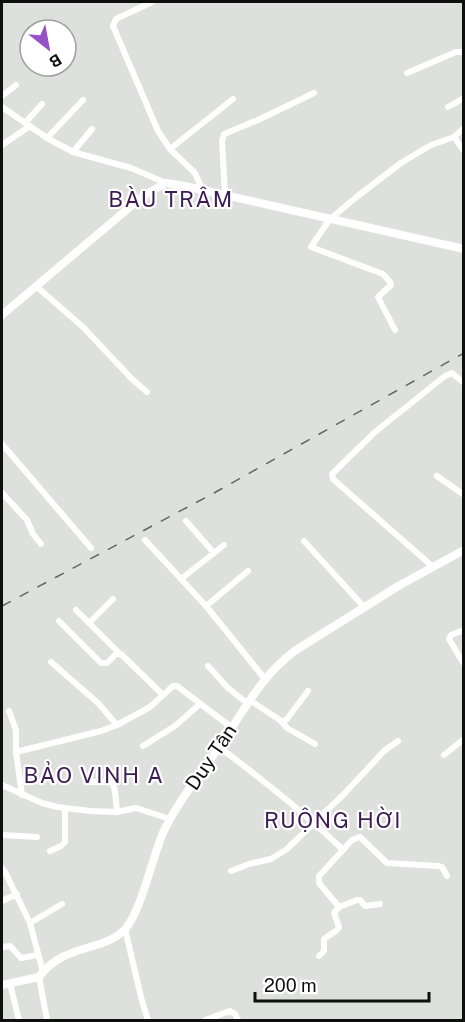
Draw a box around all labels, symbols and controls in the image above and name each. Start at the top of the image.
north arrow [18,18,78,78]
text: B [46,49,65,71]
district label: BÀU TRÂM [108,186,234,212]
street label: Duy Tân [180,720,242,794]
district label: BẢO VINH A [24,761,164,788]
district label: RUỘNG HỜI [264,806,402,833]
scale bar [255,965,429,1003]
text: 200 m [264,975,317,996]

